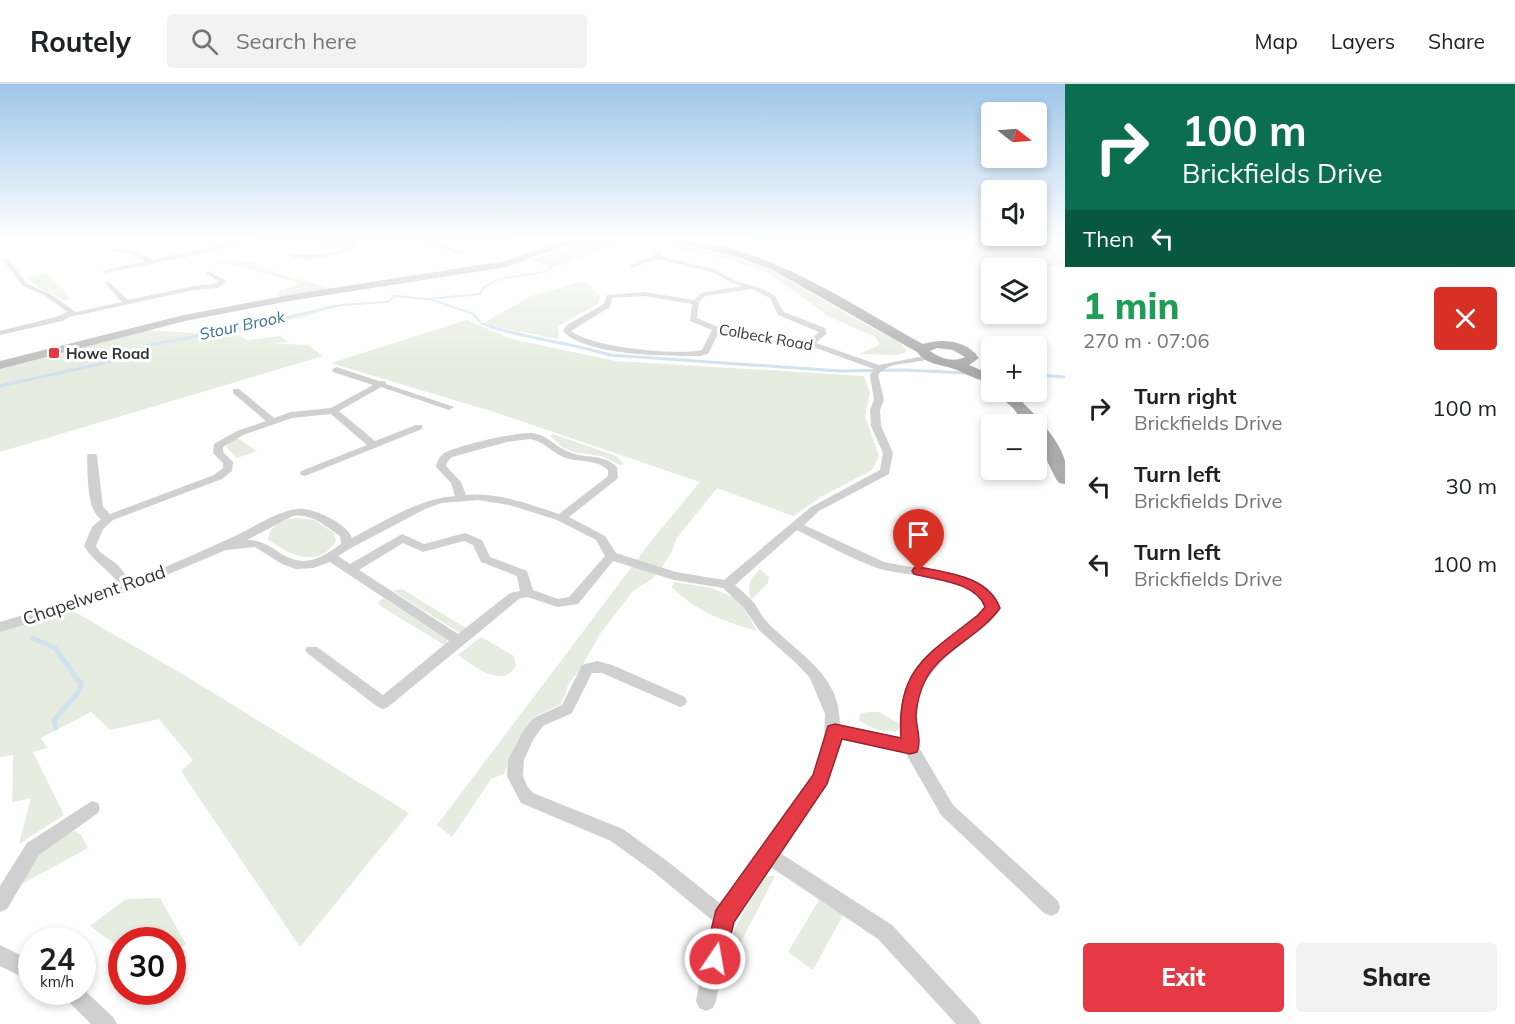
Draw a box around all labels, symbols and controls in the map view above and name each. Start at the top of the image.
search box [167,14,587,68]
text: Routely [30,24,131,59]
icon: search [188,25,221,58]
text: Search here [236,27,357,55]
text: Map [1255,28,1298,54]
text: Layers [1331,28,1395,54]
text: Share [1428,28,1485,54]
north arrow [981,102,1047,168]
map controls [981,102,1047,480]
text: 100 m [1182,104,1307,157]
icon: right [1083,108,1161,186]
text: Brickfields Drive [1182,156,1382,190]
button: sound [981,180,1047,246]
icon: left [1146,222,1179,255]
text: Then [1083,225,1134,253]
button: layers [981,258,1047,324]
text: 1 min [1083,283,1179,328]
button: close [1434,287,1497,350]
water label: Stour Brook [197,306,287,344]
street label: Colbeck Road [718,319,814,355]
text: 270 m · 07:06 [1083,328,1209,353]
button: + [981,336,1047,402]
place label: Howe Road [66,344,150,363]
marker: Howe Road [47,346,61,360]
text: Turn right [1134,382,1237,410]
icon: right [1083,392,1116,425]
text: 100 m [1432,394,1497,422]
text: Brickfields Drive [1134,410,1282,435]
button: − [981,414,1047,480]
text: Turn left [1134,460,1221,488]
icon: left [1083,470,1116,503]
text: 30 m [1446,472,1497,500]
text: Brickfields Drive [1134,488,1282,513]
pin [893,509,944,571]
icon: arrive [902,518,935,551]
text: Turn left [1134,538,1221,566]
icon: left [1083,548,1116,581]
text: 100 m [1432,550,1497,578]
street label: Chapelwent Road [20,560,168,630]
text: Brickfields Drive [1134,566,1282,591]
speed limit sign: 30 [108,927,186,1005]
position arrow [683,927,747,991]
text: 24 [39,940,75,978]
button: Exit [1083,943,1284,1012]
button: Share [1296,943,1497,1012]
text: km/h [40,972,74,991]

